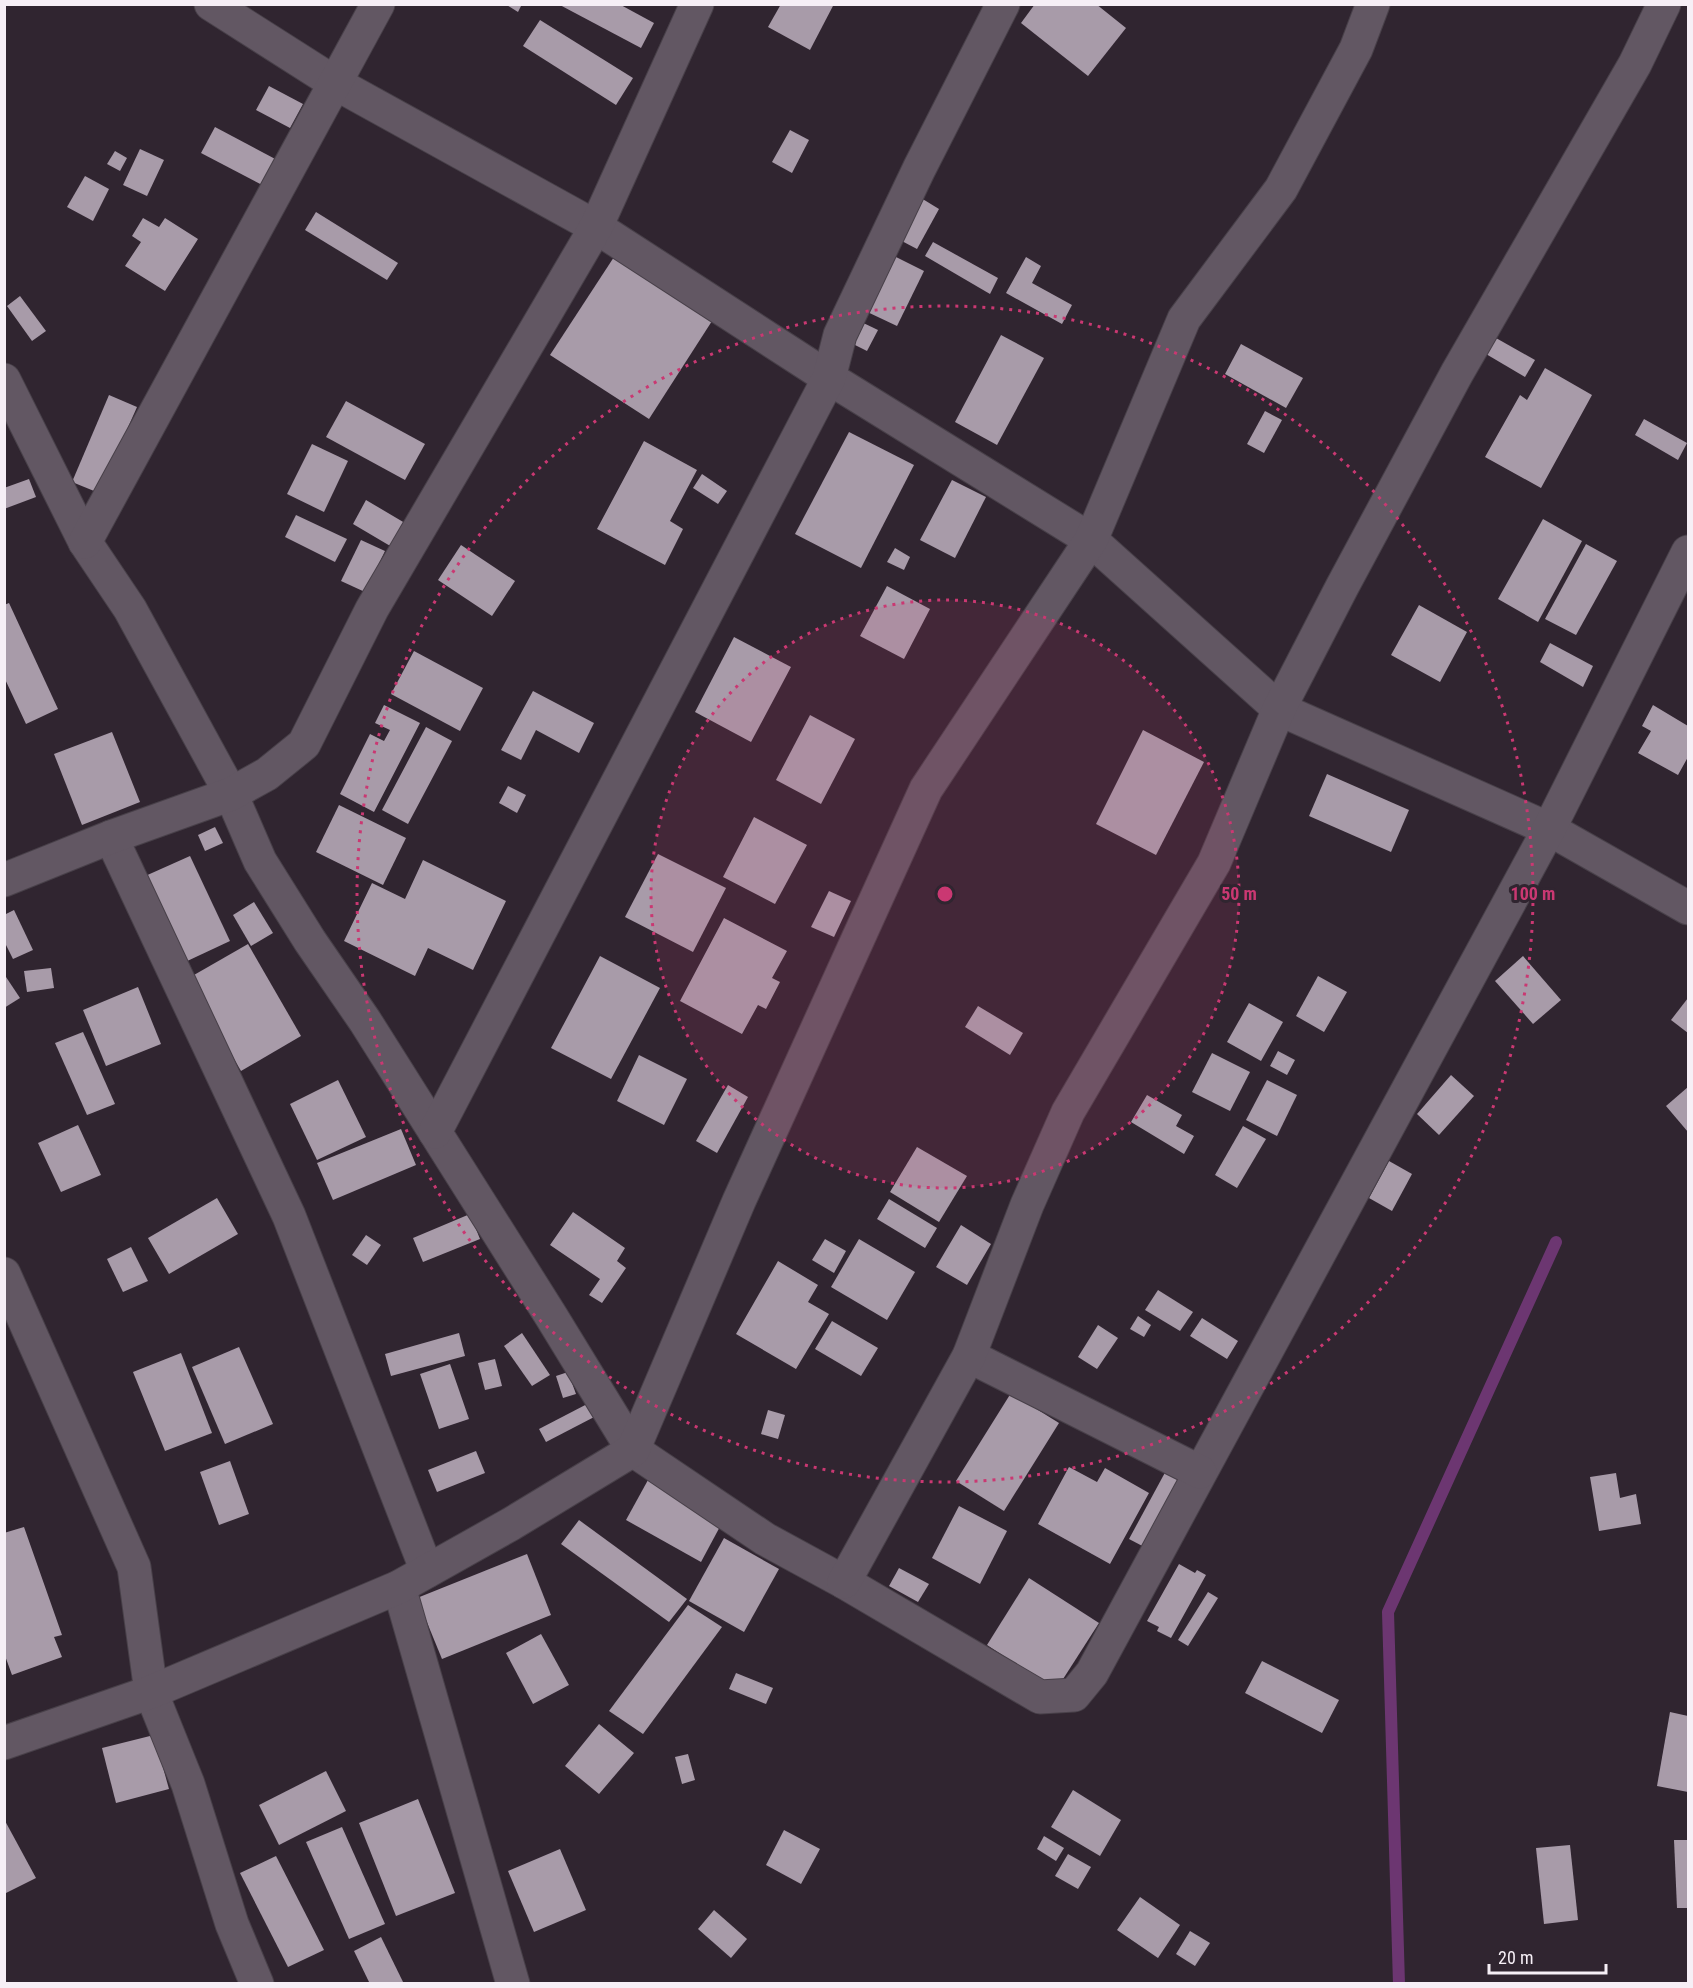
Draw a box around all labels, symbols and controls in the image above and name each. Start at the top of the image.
text: 50 m [1221,883,1257,904]
text: 100 m [1511,883,1555,904]
centre of rings [935,884,955,904]
scale bar [1489,1937,1606,1975]
text: 20 m [1498,1947,1533,1968]

